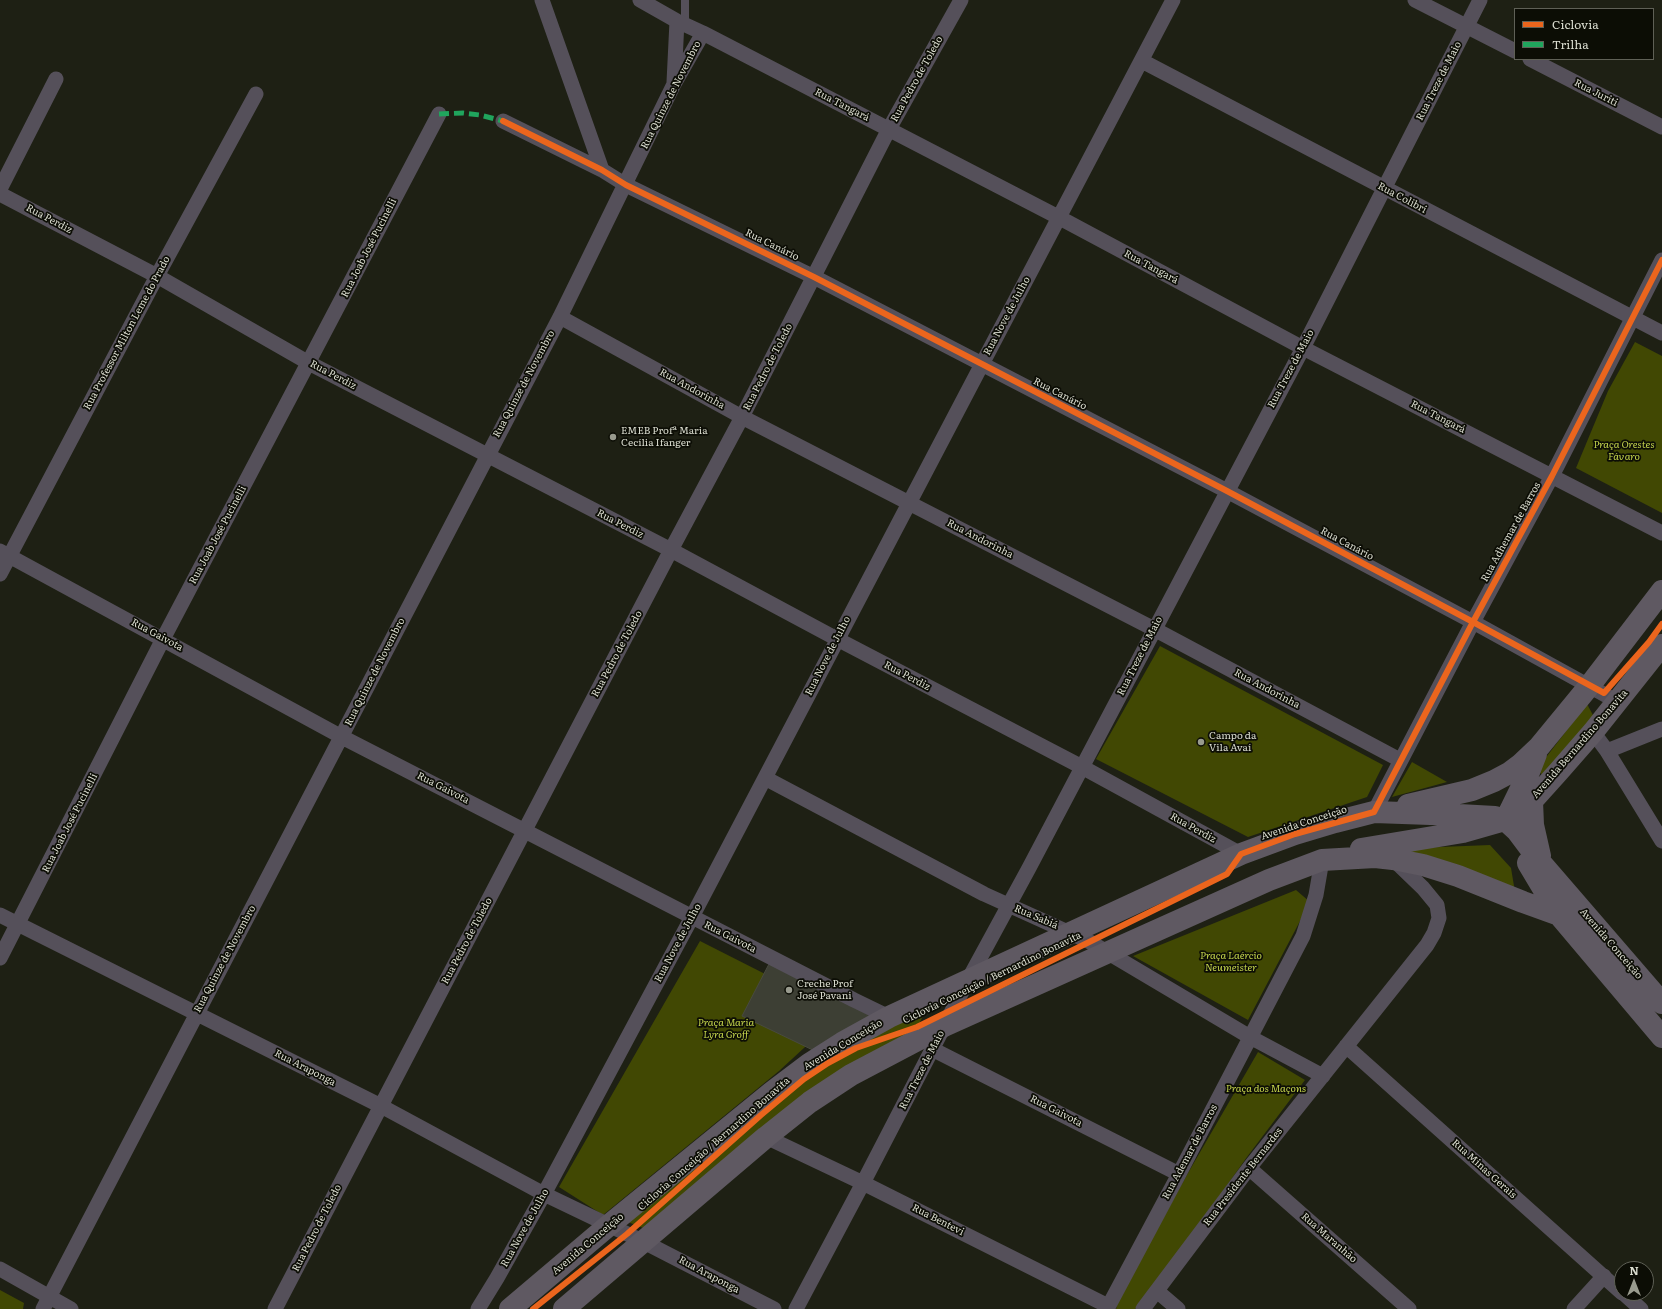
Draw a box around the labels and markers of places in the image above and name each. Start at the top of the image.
place label: EMEB Profª Maria Cecília Ifanger [621,425,708,448]
marker: EMEB Profª Maria Cecília Ifanger [608,432,618,442]
place label: Campo da Vila Avaí [1209,730,1256,754]
marker: Campo da Vila Avaí [1196,737,1206,747]
place label: Creche Prof José Pavani [797,978,853,1002]
marker: Creche Prof José Pavani [784,985,794,995]

